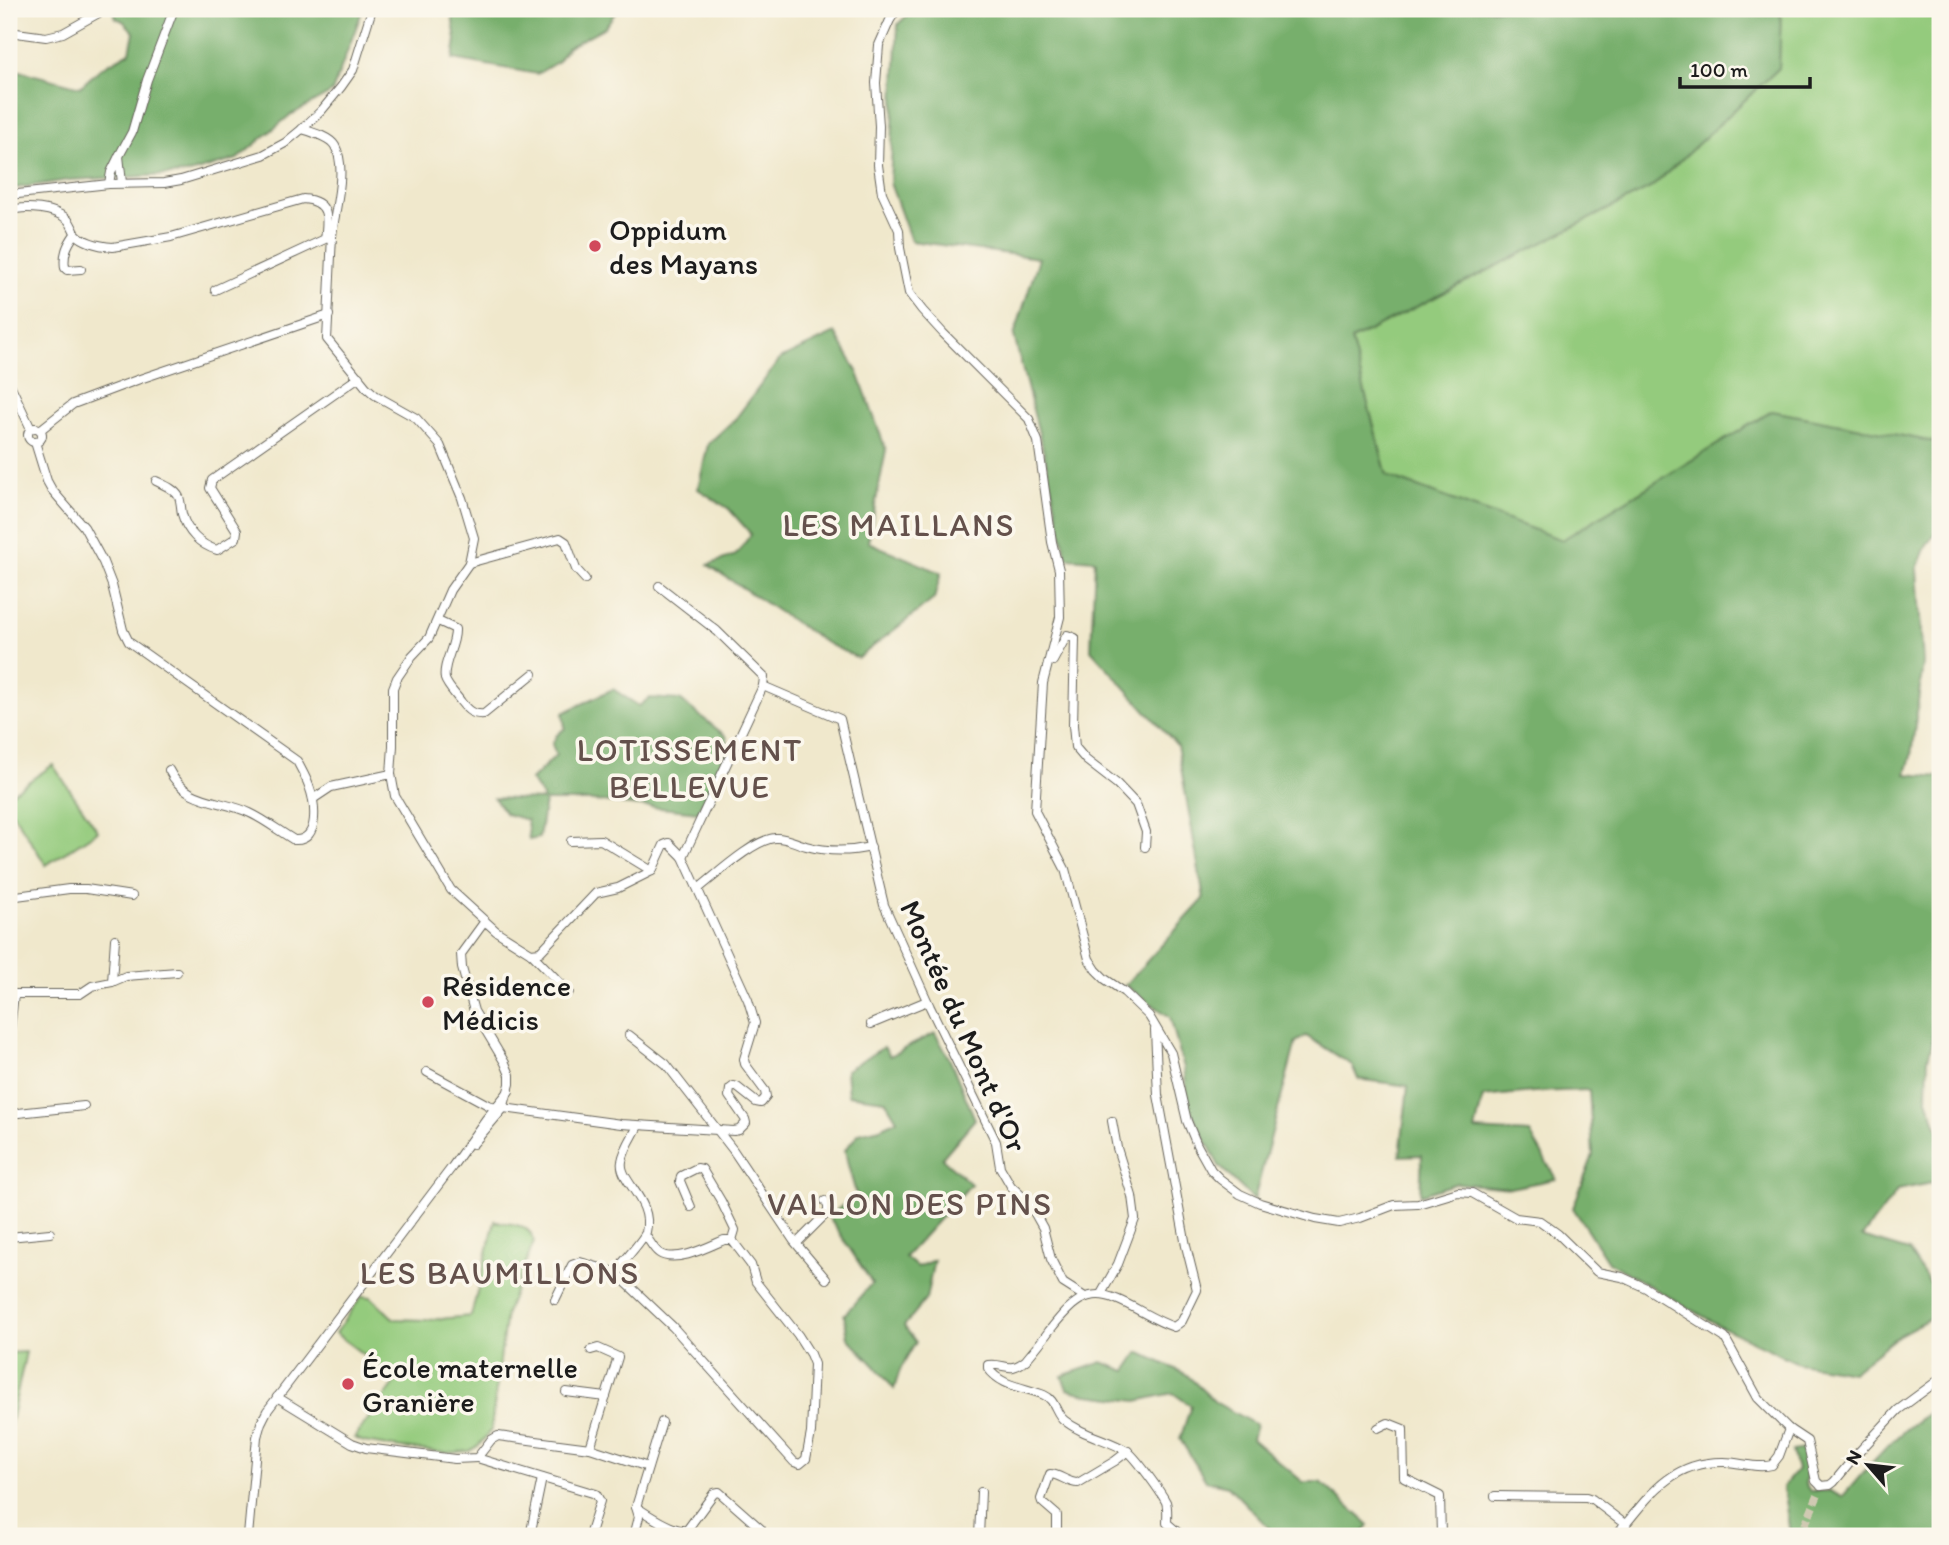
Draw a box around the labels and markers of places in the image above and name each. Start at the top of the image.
place label: Oppidum des Mayans [609,211,758,282]
marker: Oppidum des Mayans [587,238,603,254]
place label: Résidence Médicis [442,967,571,1038]
marker: Résidence Médicis [420,994,436,1010]
place label: École maternelle Granière [362,1349,578,1420]
marker: École maternelle Granière [340,1376,356,1392]

